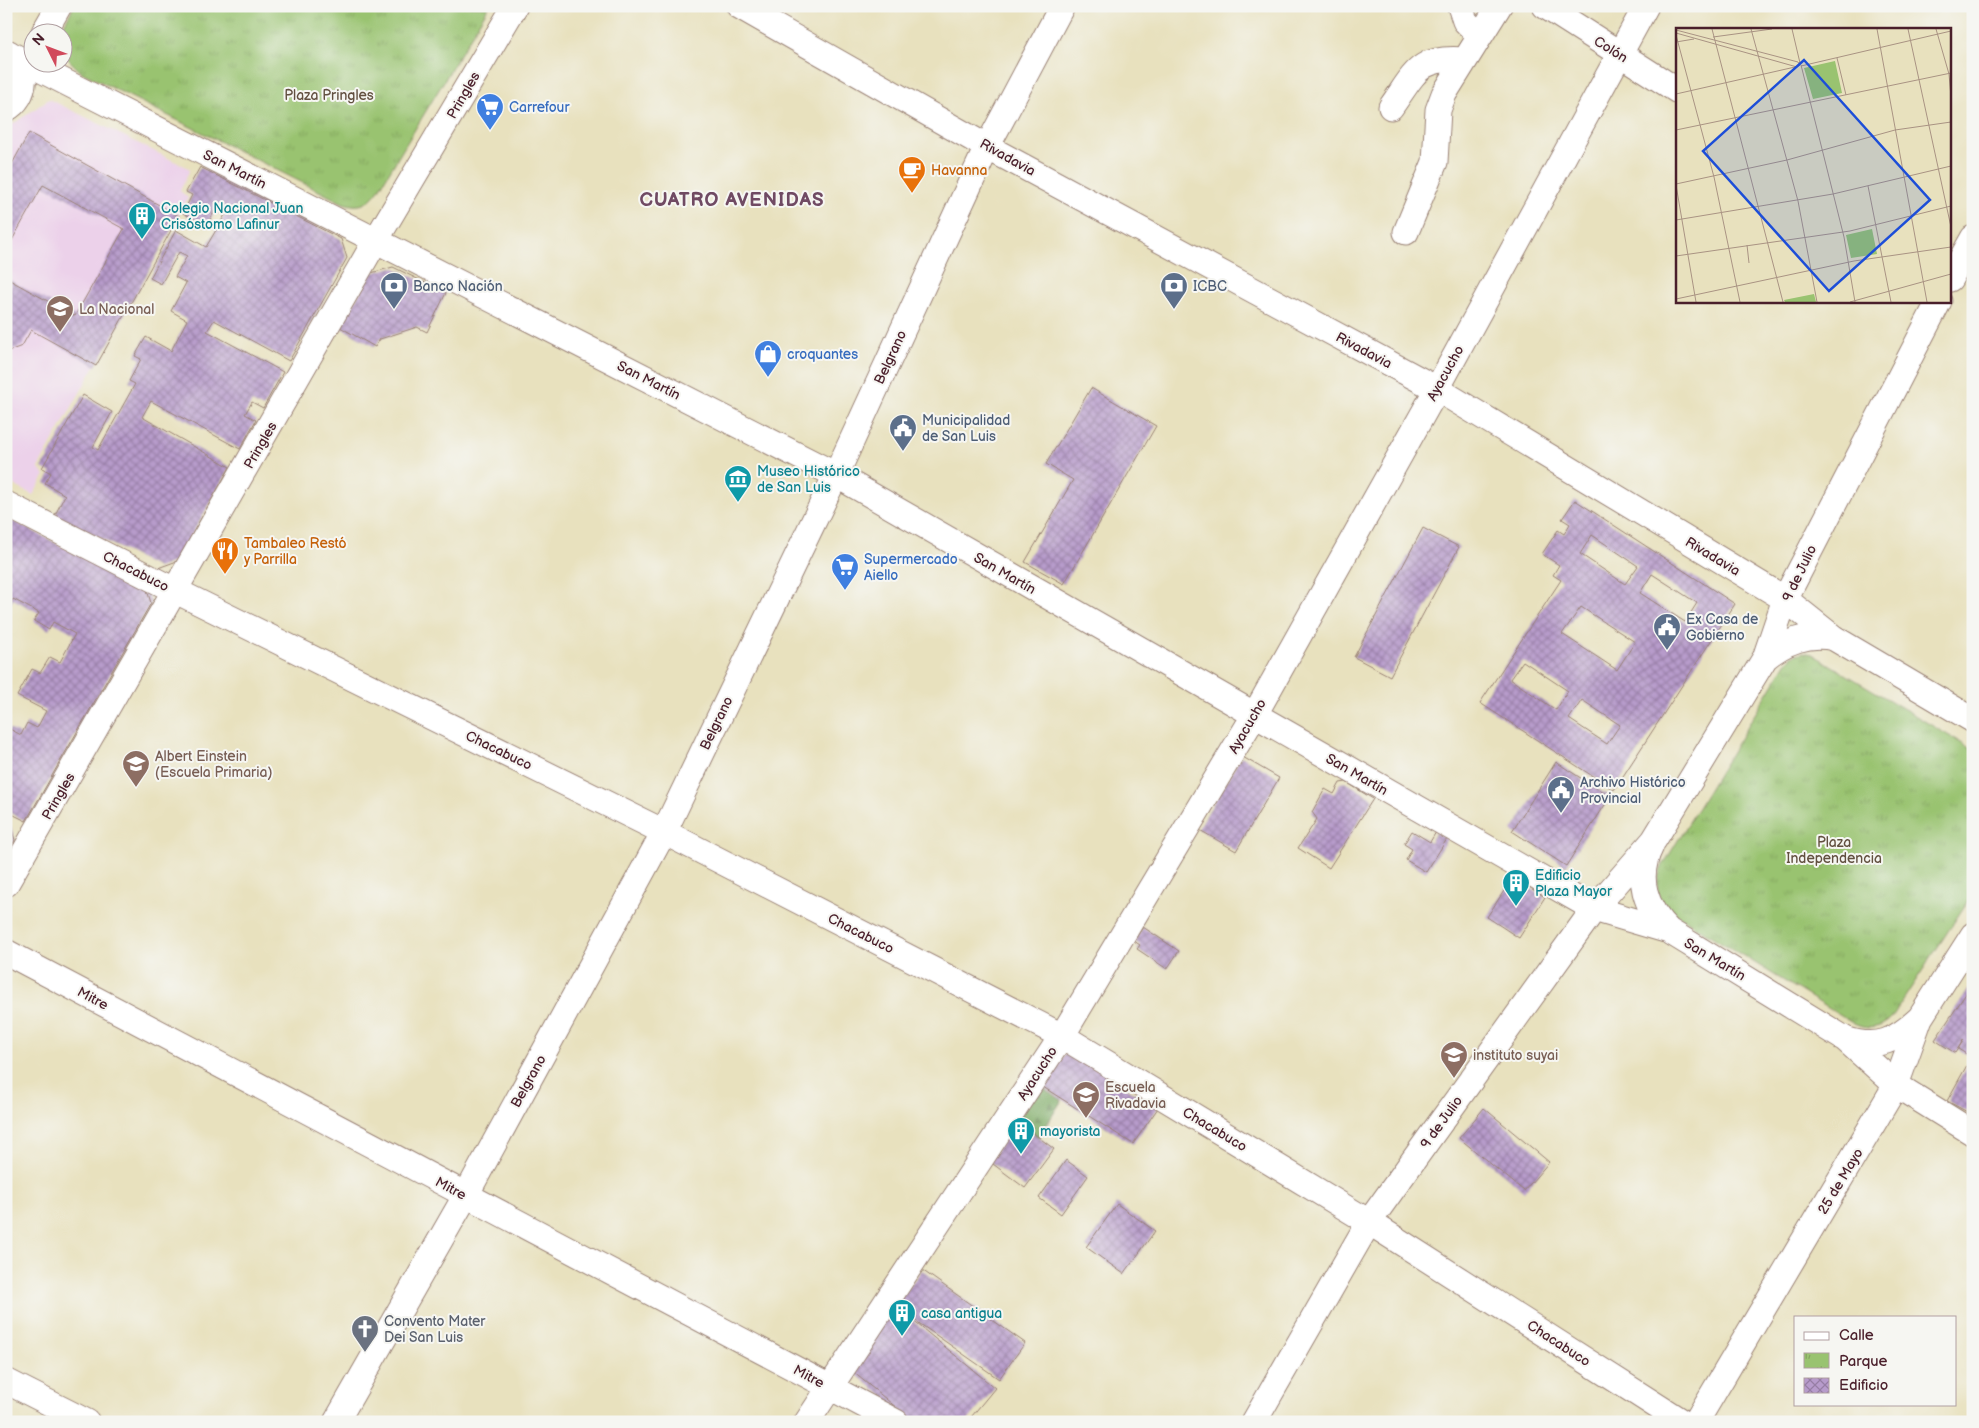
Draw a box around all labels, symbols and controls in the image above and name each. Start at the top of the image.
north arrow [22,22,72,72]
inset map [1676,28,1952,302]
text: N [29,30,49,49]
street label: Colón [1591,32,1631,66]
street label: Pringles [443,69,484,122]
park label: Plaza Pringles [284,87,374,104]
supermarket icon: Carrefour [475,92,505,131]
place label: Carrefour [509,99,570,116]
street label: Rivadavia [977,135,1039,180]
street label: San Martín [200,146,269,193]
cafe icon: Havanna [897,155,927,194]
place label: Havanna [931,162,987,179]
district label: CUATRO AVENIDAS [639,189,825,212]
place label: Colegio Nacional Juan Crisóstomo Lafinur [161,200,303,233]
building icon: Colegio Nacional Juan Crisóstomo Lafinur [127,201,157,240]
bank icon: Banco Nación [379,271,409,310]
bank icon: ICBC [1159,271,1189,310]
place label: Banco Nación [413,278,503,295]
place label: ICBC [1193,278,1227,295]
school or university icon: La Nacional [45,294,75,333]
place label: La Nacional [79,301,154,318]
street label: Belgrano [871,328,910,387]
street label: Rivadavia [1333,329,1395,372]
shop icon: croquantes [753,339,783,378]
street label: Ayacucho [1423,343,1468,404]
place label: croquantes [787,346,858,363]
street label: San Martín [614,357,683,404]
place label: Municipalidad de San Luis [922,412,1010,445]
public building icon: Municipalidad de San Luis [888,413,918,452]
street label: Pringles [240,419,281,472]
place label: Museo Histórico de San Luis [757,463,860,496]
museum icon: Museo Histórico de San Luis [723,464,753,503]
street label: Rivadavia [1682,533,1743,579]
place label: Tambaleo Restó y Parrilla [243,535,346,568]
restaurant icon: Tambaleo Restó y Parrilla [210,536,240,575]
street label: 9 de Julio [1779,542,1820,604]
street label: Chacabuco [100,548,172,595]
street label: San Martín [971,549,1039,598]
place label: Supermercado Aiello [864,551,958,584]
supermarket icon: Supermercado Aiello [830,552,860,591]
place label: Ex Casa de Gobierno [1686,611,1758,644]
public building icon: Ex Casa de Gobierno [1652,612,1682,651]
street label: Belgrano [696,694,737,753]
street label: Ayacucho [1225,696,1270,757]
street label: Chacabuco [463,727,535,774]
place label: Albert Einstein (Escuela Primaria) [155,748,273,781]
school or university icon: Albert Einstein (Escuela Primaria) [121,749,151,788]
street label: San Martín [1323,750,1391,799]
street label: Pringles [38,770,79,823]
place label: Archivo Histórico Provincial [1580,774,1686,807]
public building icon: Archivo Histórico Provincial [1546,775,1576,814]
park label: Plaza Independencia [1786,834,1882,867]
place label: Edificio Plaza Mayor [1535,867,1613,900]
building icon: Edificio Plaza Mayor [1501,868,1531,907]
street label: Chacabuco [825,910,897,957]
street label: San Martín [1681,934,1749,984]
street label: Mitre [74,983,111,1014]
school or university icon: instituto suyai [1439,1040,1469,1079]
street label: Ayacucho [1014,1043,1061,1103]
place label: instituto suyai [1473,1047,1558,1064]
street label: Belgrano [507,1052,550,1111]
place label: Escuela Rivadavia [1105,1079,1166,1112]
school or university icon: Escuela Rivadavia [1071,1080,1101,1119]
street label: 9 de Julio [1417,1093,1466,1152]
street label: Chacabuco [1180,1104,1250,1155]
building icon: mayorista [1006,1116,1036,1155]
place label: mayorista [1040,1123,1101,1140]
street label: 25 de Mayo [1814,1145,1867,1217]
street label: Mitre [432,1173,469,1204]
building icon: casa antigua [887,1298,917,1337]
place label: casa antigua [921,1305,1002,1322]
place label: Convento Mater Dei San Luis [384,1313,486,1346]
church icon: Convento Mater Dei San Luis [350,1314,380,1353]
legend [1794,1316,1956,1406]
street label: Chacabuco [1524,1317,1594,1370]
text: Calle [1839,1326,1874,1345]
text: Parque [1839,1352,1888,1371]
street label: Mitre [790,1361,827,1392]
text: Edificio [1839,1376,1888,1395]

